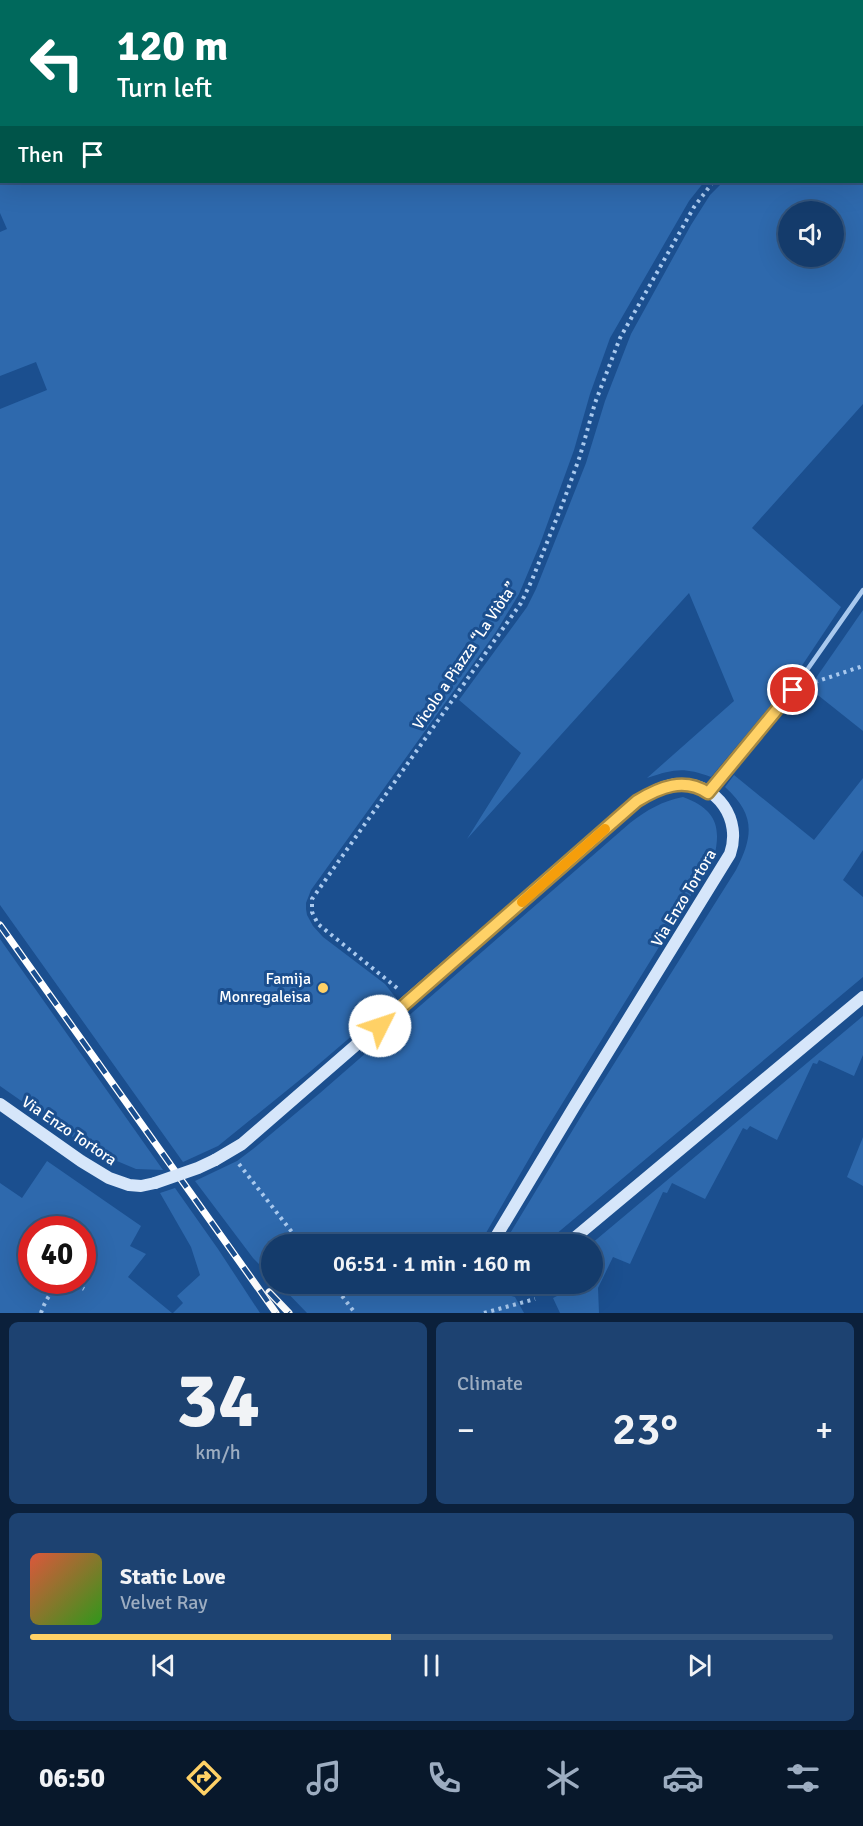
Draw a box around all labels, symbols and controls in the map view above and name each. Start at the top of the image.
text: 120 m [117,21,228,72]
icon: left [18,24,96,102]
text: Turn left [117,72,212,105]
icon: arrive [76,138,109,171]
text: Then [18,141,64,168]
map controls [778,201,844,267]
button: sound [778,201,844,267]
street label: Vicolo a Piazza “La Viòta” [408,578,522,733]
pin [767,664,818,715]
icon: arrive [776,673,809,706]
street label: Via Enzo Tortora [647,846,721,950]
place label: Famija Monregaleisa [219,969,311,1007]
marker: Famija Monregaleisa [316,981,330,995]
position arrow [348,994,412,1058]
street label: Via Enzo Tortora [18,1092,120,1170]
speed limit sign: 40 [18,1216,96,1294]
text: 06:51 · 1 min · 160 m [333,1250,531,1277]
text: 34 [176,1353,260,1449]
text: Climate [457,1371,523,1396]
text: 23° [612,1402,678,1457]
text: − [457,1410,475,1451]
text: + [815,1410,833,1451]
text: km/h [195,1440,241,1465]
text: Static Love [120,1563,226,1590]
text: Velvet Ray [120,1590,208,1615]
icon: previous [147,1649,180,1682]
icon: pause [415,1649,448,1682]
icon: next [683,1649,716,1682]
icon: directions [183,1757,225,1799]
icon: music [303,1757,345,1799]
icon: phone [423,1757,465,1799]
icon: climate [542,1757,584,1799]
icon: car [662,1757,704,1799]
icon: filters [782,1757,824,1799]
text: 06:50 [39,1762,105,1795]

